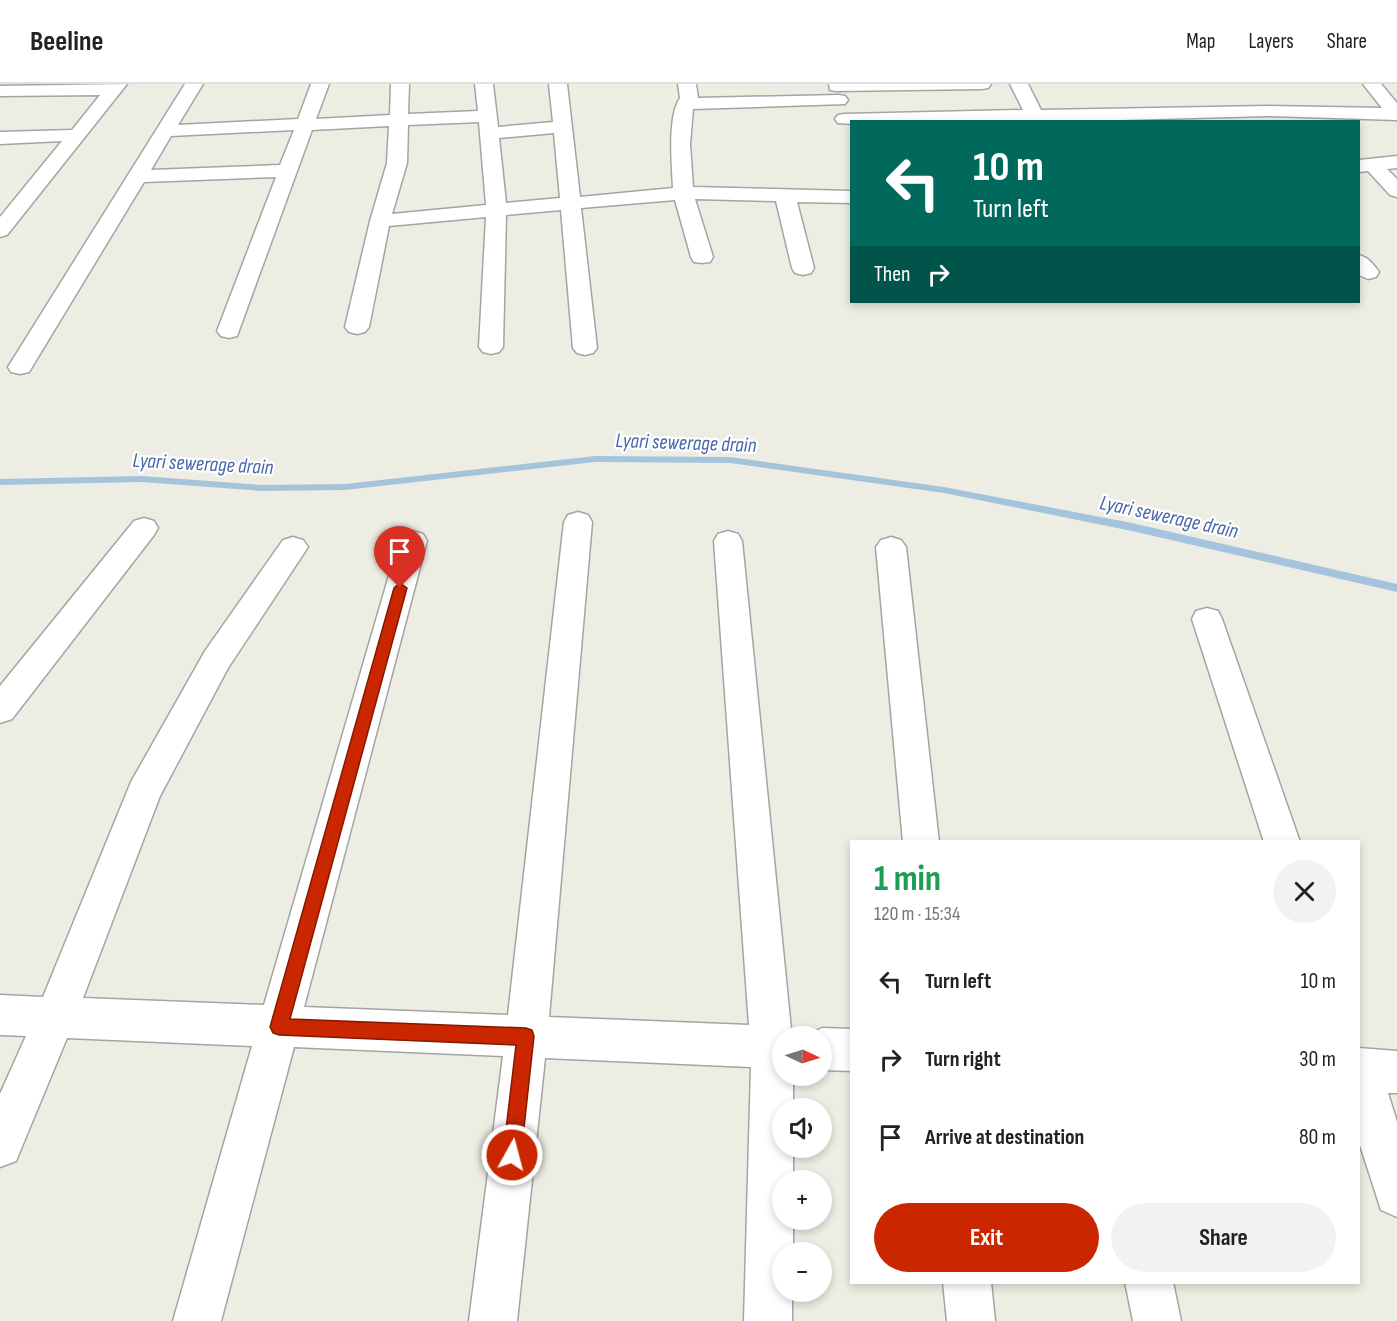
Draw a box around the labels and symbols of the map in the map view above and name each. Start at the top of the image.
water label: Lyari sewerage drain [615,428,757,458]
water label: Lyari sewerage drain [132,448,274,480]
water label: Lyari sewerage drain [1097,490,1241,544]
pin [374,526,425,588]
north arrow [772,1026,832,1086]
position arrow [480,1123,544,1187]

